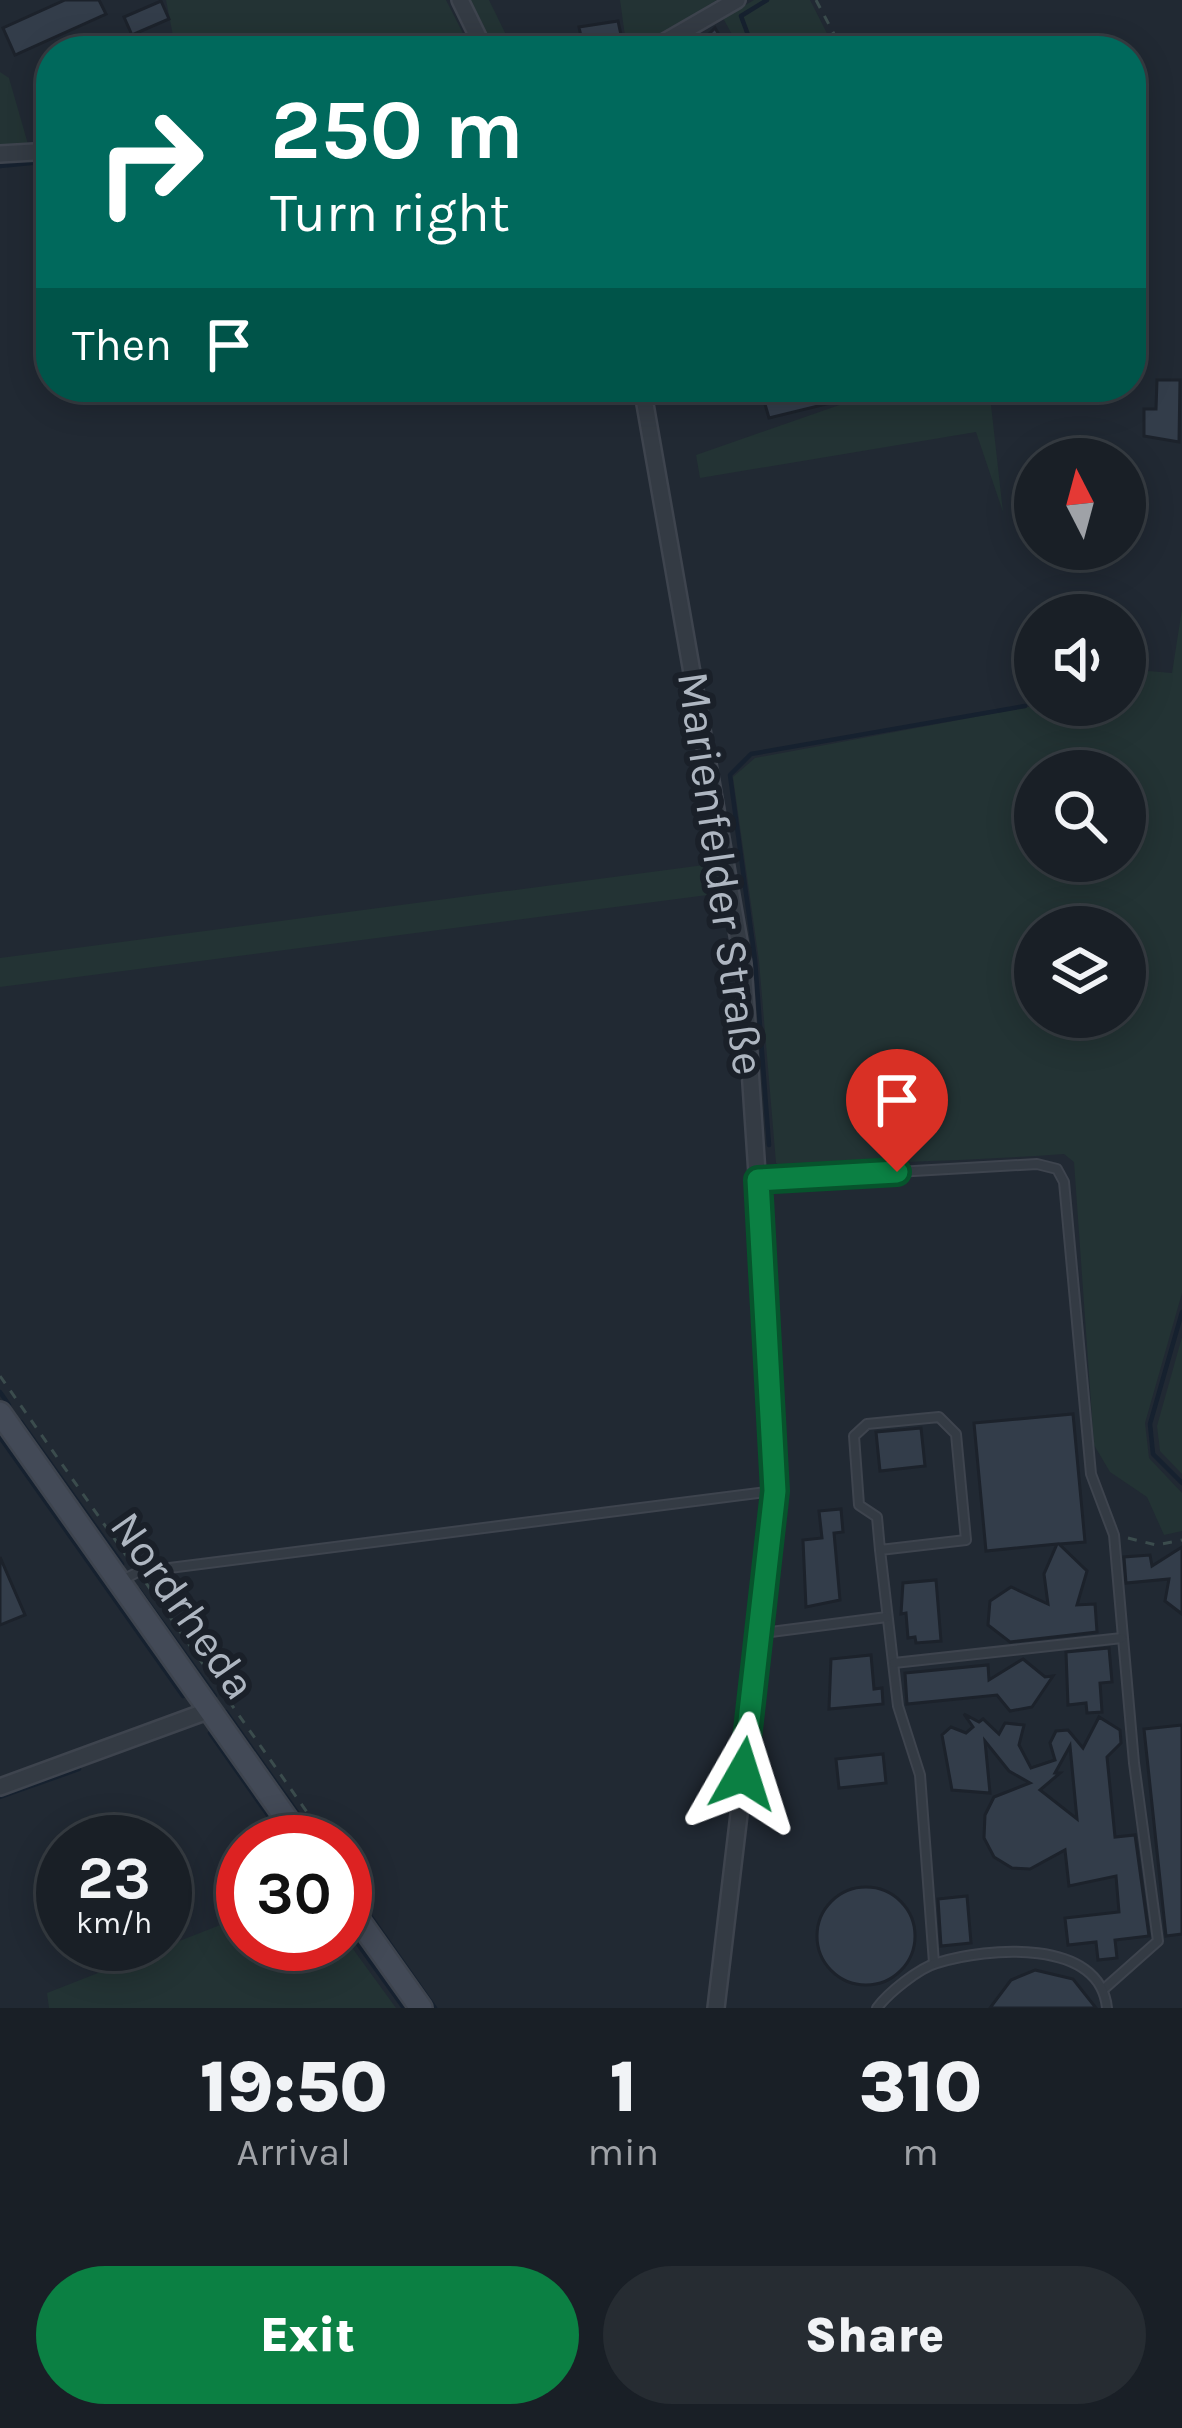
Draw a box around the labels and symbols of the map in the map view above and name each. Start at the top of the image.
north arrow [1014,438,1146,570]
street label: Marienfelder Straße [667,668,775,1078]
pin [846,1049,948,1172]
street label: Nordrheda [100,1502,267,1709]
position arrow [680,1711,806,1837]
speed limit sign: 30 [216,1815,372,1971]

